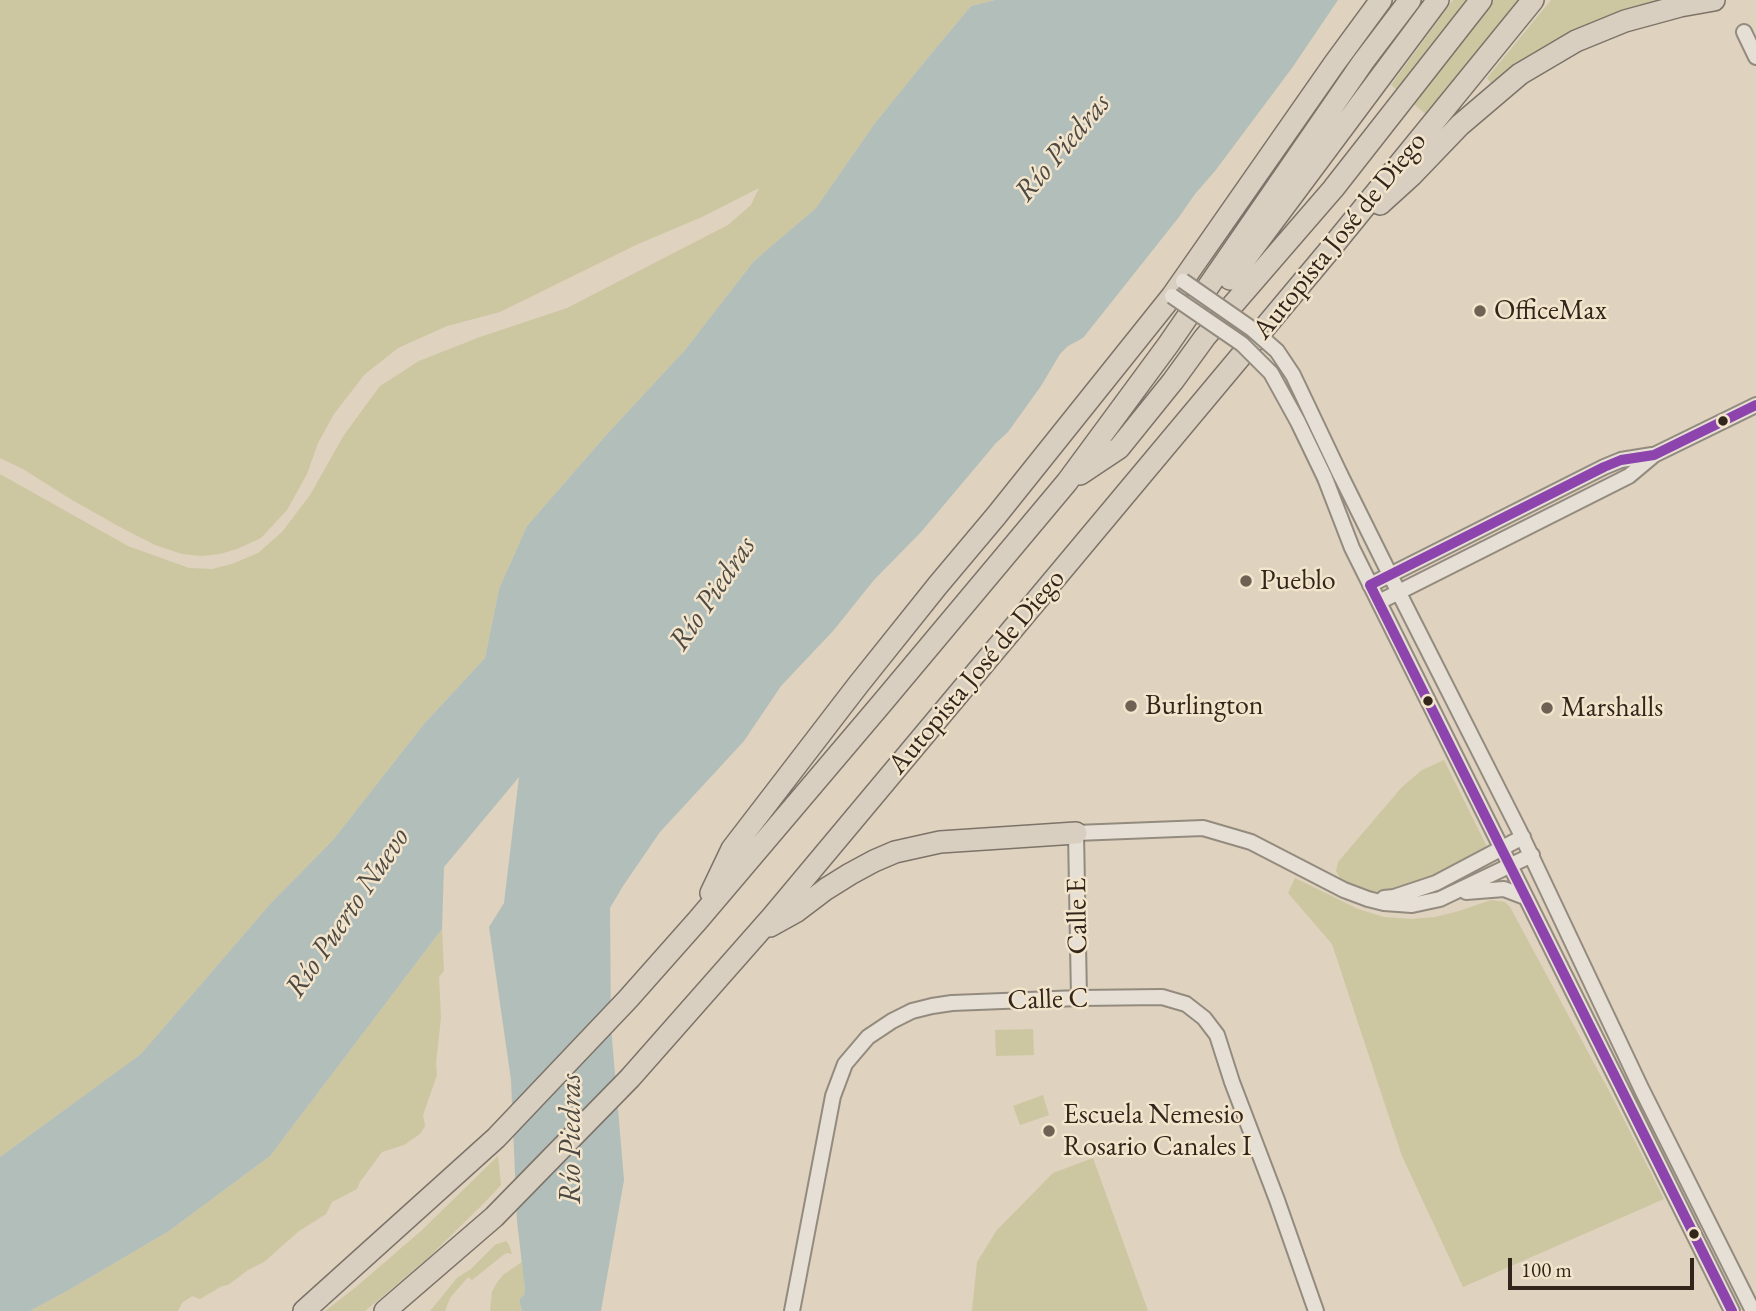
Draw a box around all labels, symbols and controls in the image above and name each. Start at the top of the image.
water label: Río Piedras [1007,87,1119,209]
street label: Autopista José de Diego [1246,125,1434,347]
place label: OfficeMax [1494,294,1607,328]
marker: OfficeMax [1472,303,1488,319]
unlabelled marker [1716,414,1730,428]
water label: Río Piedras [662,530,764,658]
street label: Autopista José de Diego [881,563,1073,781]
place label: Pueblo [1260,564,1336,598]
marker: Pueblo [1238,573,1254,589]
place label: Burlington [1145,689,1264,723]
place label: Marshalls [1561,691,1663,725]
unlabelled marker [1421,694,1435,708]
marker: Burlington [1123,698,1139,714]
marker: Marshalls [1539,700,1555,716]
water label: Río Puerto Nuevo [278,821,418,1005]
street label: Calle E [1061,877,1095,955]
street label: Calle C [1007,982,1089,1018]
water label: Río Piedras [554,1074,590,1204]
place label: Escuela Nemesio Rosario Canales I [1063,1098,1252,1164]
marker: Escuela Nemesio Rosario Canales I [1041,1123,1057,1139]
unlabelled marker [1687,1227,1701,1241]
scale bar [1511,1244,1696,1288]
text: 100 m [1521,1256,1572,1283]

